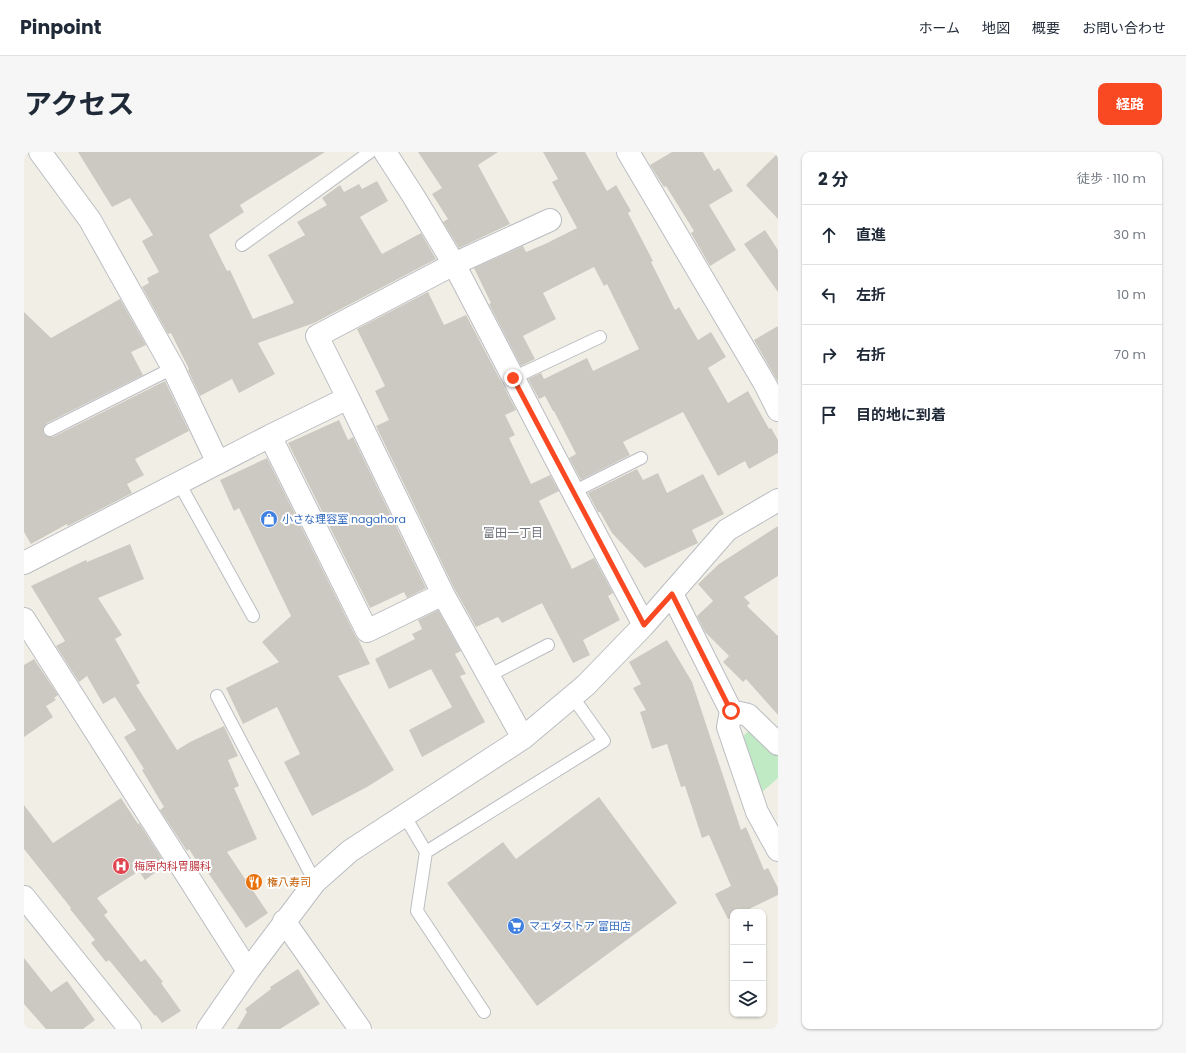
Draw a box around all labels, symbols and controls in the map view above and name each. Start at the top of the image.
text: Pinpoint [20,14,101,41]
text: ホーム [918,18,960,38]
text: 地図 [982,18,1010,38]
text: 概要 [1032,18,1060,38]
text: お問い合わせ [1082,18,1166,38]
button: 経路 [1098,83,1162,125]
text: アクセス [24,85,135,124]
text: 2 分 [818,167,848,191]
text: 徒歩 · 110 m [1077,169,1146,188]
icon: ahead [818,224,840,246]
text: 直進 [856,224,886,245]
text: 30 m [1113,225,1146,244]
icon: left [818,284,840,306]
text: 左折 [856,284,886,305]
text: 10 m [1117,285,1146,304]
icon: right [818,344,840,366]
text: 右折 [856,344,886,365]
text: 70 m [1114,345,1146,364]
route end [504,369,522,387]
icon: arrive [818,404,840,426]
text: 目的地に到着 [856,404,946,425]
shop icon: 小さな理容室 nagahora [259,509,279,529]
place label: 小さな理容室 nagahora [282,511,406,527]
district label: 富田一丁目 [483,524,543,541]
route start [722,702,740,720]
hospital icon: 梅原内科胃腸科 [111,856,131,876]
place label: 梅原内科胃腸科 [134,858,211,874]
restaurant icon: 権八寿司 [244,872,264,892]
place label: 権八寿司 [267,874,311,890]
map controls [730,909,766,1017]
button: + [730,909,766,945]
supermarket icon: マエダストア 富田店 [506,916,526,936]
place label: マエダストア 富田店 [529,918,631,934]
button: − [730,945,766,981]
button: layers [730,981,766,1017]

